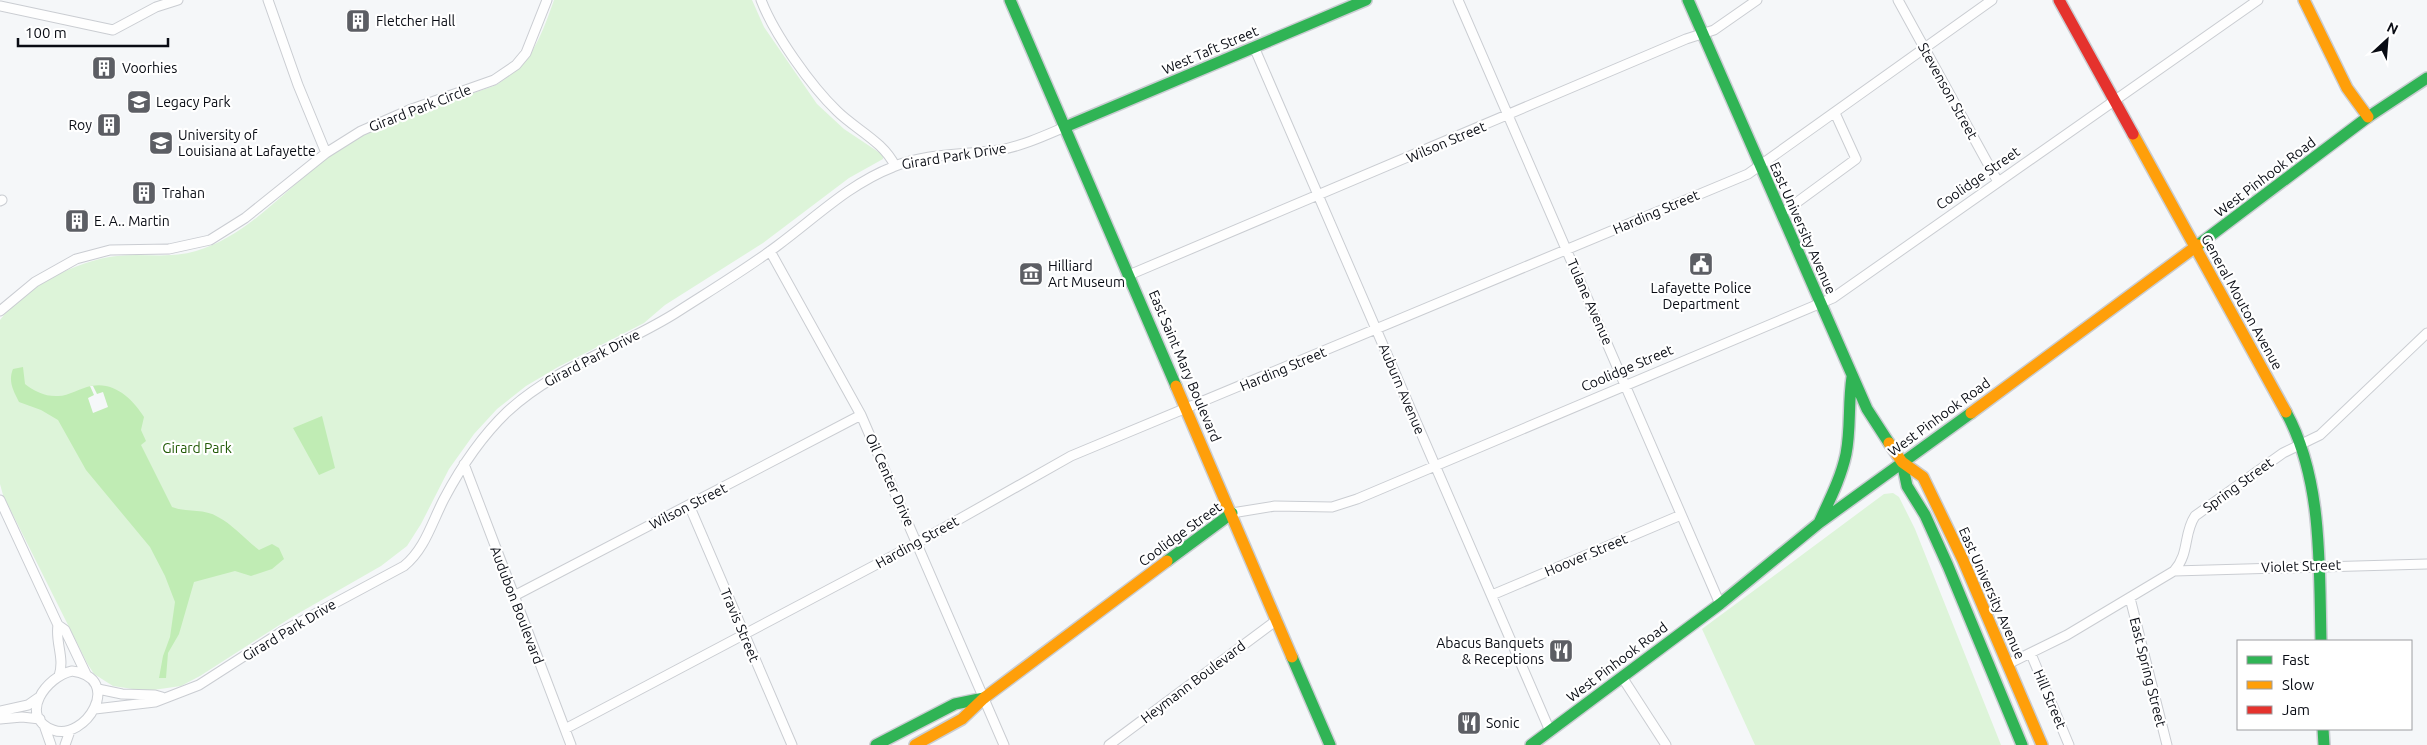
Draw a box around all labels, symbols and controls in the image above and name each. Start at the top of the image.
building icon: Fletcher Hall [345,8,371,34]
place label: Fletcher Hall [376,13,456,29]
scale bar [18,15,168,47]
north arrow [2362,15,2412,65]
text: N [2384,19,2401,38]
street label: West Taft Street [1160,22,1261,77]
text: 100 m [25,24,67,41]
street label: Stevenson Street [1915,40,1981,142]
building icon: Voorhies [91,55,117,81]
place label: Voorhies [122,60,177,76]
street label: Girard Park Circle [367,81,473,135]
school or university icon: Legacy Park [126,89,152,115]
place label: Legacy Park [156,94,231,110]
building icon: Roy [96,112,122,138]
place label: Roy [68,117,92,133]
street label: Wilson Street [1404,118,1489,166]
place label: University of Louisiana at Lafayette [178,127,316,159]
school or university icon: University of Louisiana at Lafayette [148,130,174,156]
street label: West Pinhook Road [2211,134,2319,220]
street label: Girard Park Drive [900,140,1008,172]
street label: Coolidge Street [1933,143,2023,213]
street label: East University Avenue [1767,160,1839,296]
building icon: Trahan [131,180,157,206]
place label: Trahan [162,185,205,201]
street label: Harding Street [1610,186,1702,237]
building icon: E. A.. Martin [64,208,90,234]
place label: E. A.. Martin [94,213,170,229]
street label: General Mouton Avenue [2198,231,2286,373]
public building icon: Lafayette Police Department [1688,251,1714,277]
street label: Tulane Avenue [1564,257,1616,347]
place label: Hilliard Art Museum [1048,258,1125,290]
museum icon: Hilliard Art Museum [1018,261,1044,287]
place label: Lafayette Police Department [1651,280,1751,312]
street label: East Saint Mary Boulevard [1146,288,1224,444]
street label: Girard Park Drive [541,326,643,390]
street label: Auburn Avenue [1376,341,1428,437]
street label: Coolidge Street [1579,341,1676,395]
street label: Harding Street [1237,343,1329,394]
street label: West Pinhook Road [1885,375,1993,459]
street label: Oil Center Drive [862,431,918,529]
park label: Girard Park [162,440,232,456]
street label: Spring Street [2200,454,2277,516]
street label: Wilson Street [647,479,730,532]
street label: Coolidge Street [1136,498,1225,569]
street label: Harding Street [873,512,962,571]
street label: East University Avenue [1956,525,2028,661]
street label: Hoover Street [1542,530,1630,580]
street label: Audubon Boulevard [487,544,547,666]
street label: Violet Street [2261,557,2342,575]
street label: Travis Street [717,586,763,665]
street label: Girard Park Drive [239,596,339,664]
street label: East Spring Street [2127,616,2169,729]
street label: West Pinhook Road [1563,619,1671,705]
place label: Abacus Banquets & Receptions [1436,635,1544,667]
street label: Heymann Boulevard [1138,637,1248,727]
restaurant icon: Abacus Banquets & Receptions [1548,638,1574,664]
legend [2237,640,2412,730]
text: Fast [2282,651,2310,668]
street label: Hill Street [2030,667,2070,731]
text: Slow [2282,676,2315,693]
text: Jam [2282,701,2310,718]
restaurant icon: Sonic [1456,710,1482,736]
place label: Sonic [1486,715,1520,731]

